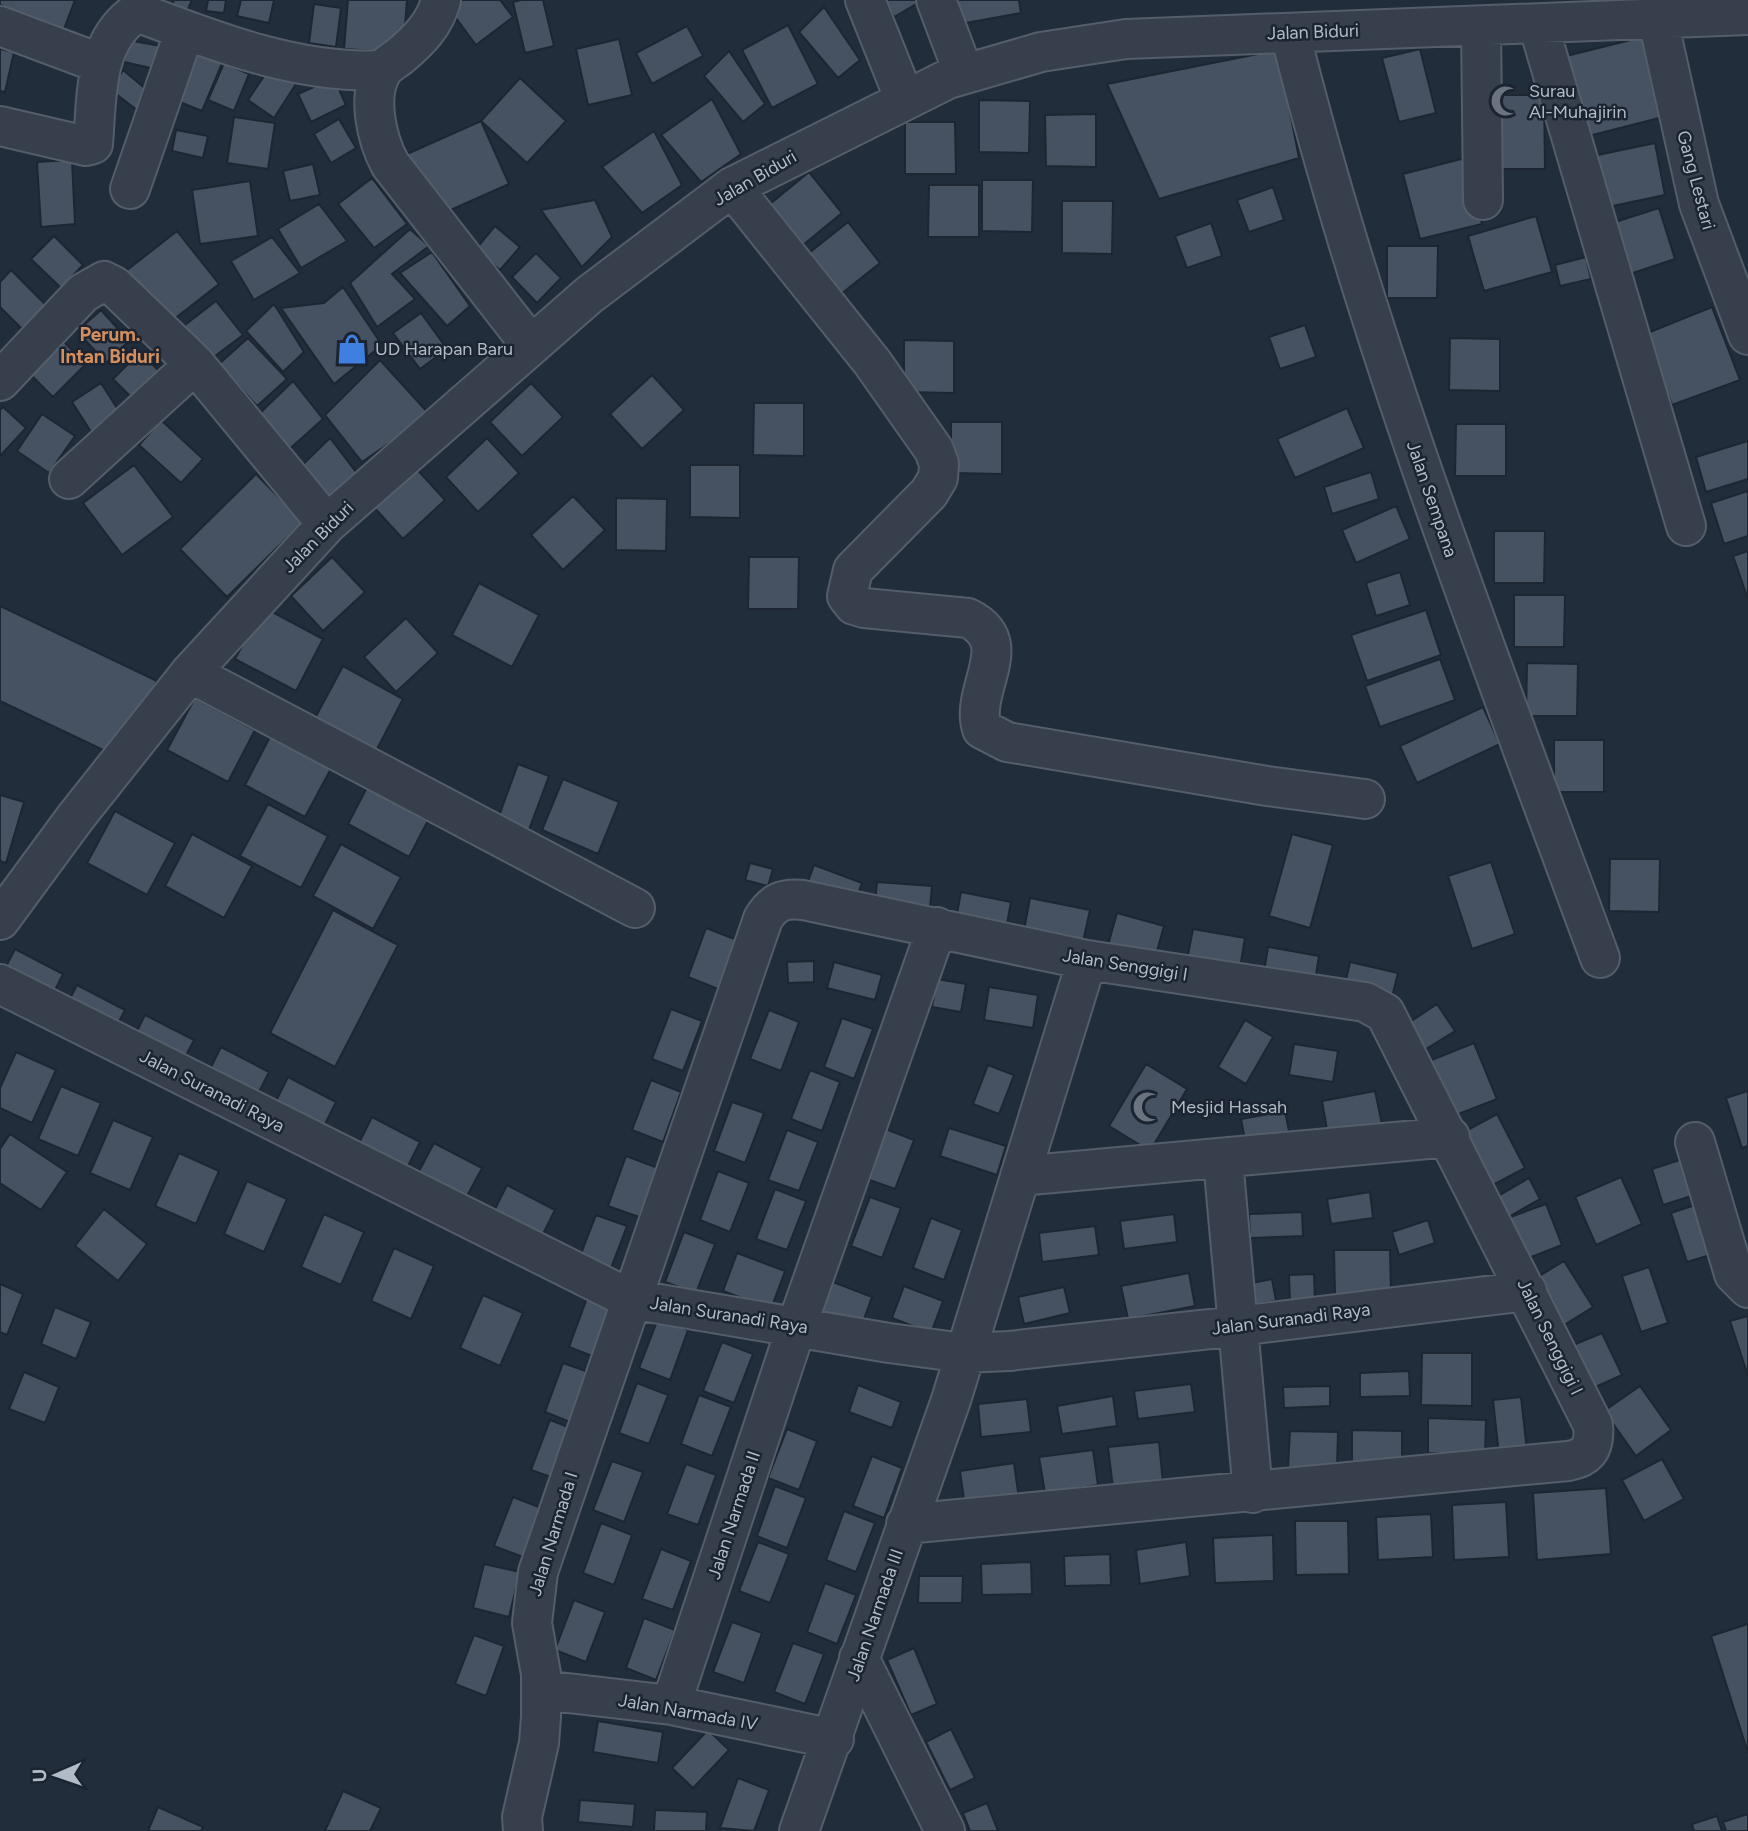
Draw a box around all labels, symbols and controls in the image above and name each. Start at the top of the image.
street label: Jalan Biduri [1267,19,1359,45]
place label: Surau Al-Muhajirin [1529,80,1626,123]
mosque icon: Surau Al-Muhajirin [1489,84,1523,118]
street label: Gang Lestari [1672,128,1720,232]
street label: Jalan Biduri [710,145,800,211]
district label: Perum. Intan Biduri [60,323,160,368]
shop icon: UD Harapan Baru [335,332,369,366]
place label: UD Harapan Baru [375,338,513,360]
street label: Jalan Sempana [1402,438,1462,560]
street label: Jalan Biduri [278,497,358,577]
street label: Jalan Senggigi I [1061,944,1189,986]
street label: Jalan Suranadi Raya [136,1045,288,1137]
mosque icon: Mesjid Hassah [1131,1090,1165,1124]
place label: Mesjid Hassah [1171,1096,1287,1118]
street label: Jalan Senggigi I [1512,1275,1588,1399]
street label: Jalan Suranadi Raya [648,1292,810,1338]
street label: Jalan Suranadi Raya [1210,1298,1372,1340]
street label: Jalan Narmada II [703,1448,765,1582]
street label: Jalan Narmada I [524,1469,582,1599]
street label: Jalan Narmada III [842,1546,908,1684]
street label: Jalan Narmada IV [617,1689,760,1735]
north arrow [21,1740,91,1810]
text: U [28,1768,51,1783]

